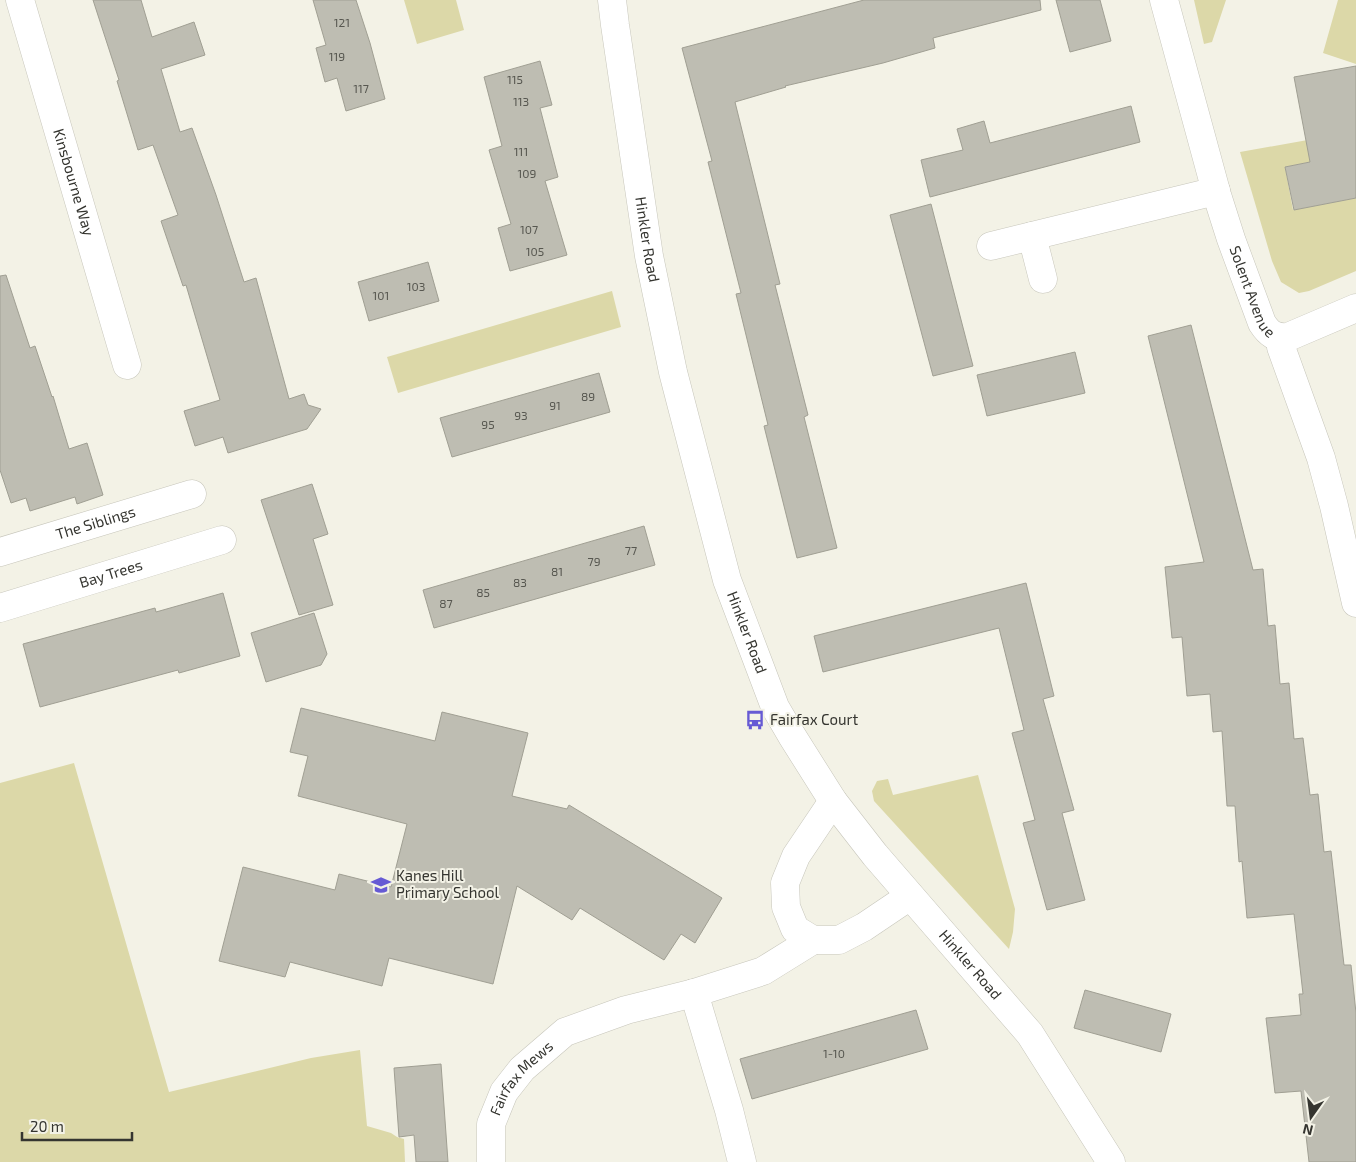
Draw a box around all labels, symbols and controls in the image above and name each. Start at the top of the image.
house number: 121 [334,15,350,29]
house number: 119 [329,49,345,63]
house number: 115 [507,72,523,86]
house number: 117 [353,81,369,95]
house number: 113 [513,94,529,108]
street label: Kinsbourne Way [50,126,99,238]
house number: 111 [514,144,528,158]
house number: 109 [518,166,537,180]
street label: Hinkler Road [632,195,664,284]
house number: 107 [520,222,538,236]
street label: Solent Avenue [1226,243,1279,341]
house number: 105 [526,244,544,258]
house number: 103 [407,279,425,293]
house number: 101 [373,288,389,302]
house number: 89 [581,389,595,403]
house number: 91 [549,398,561,412]
house number: 93 [514,408,528,422]
house number: 95 [481,417,495,431]
street label: The Siblings [53,502,138,543]
house number: 77 [625,543,637,557]
house number: 79 [587,554,601,568]
street label: Bay Trees [77,555,144,591]
house number: 81 [551,564,563,578]
house number: 83 [513,575,527,589]
house number: 85 [476,585,490,599]
street label: Hinkler Road [724,588,771,676]
house number: 87 [439,596,453,610]
bus stop icon: Fairfax Court [744,709,766,731]
place label: Fairfax Court [770,710,859,728]
place label: Kanes Hill Primary School [396,866,499,901]
school or university icon: Kanes Hill Primary School [370,874,392,896]
street label: Hinkler Road [936,926,1006,1003]
street label: Fairfax Mews [485,1036,556,1118]
house number: 1-10 [823,1046,845,1060]
north arrow [1286,1092,1336,1142]
scale bar [22,1110,132,1142]
text: 20 m [30,1117,64,1135]
text: N [1301,1121,1315,1140]

